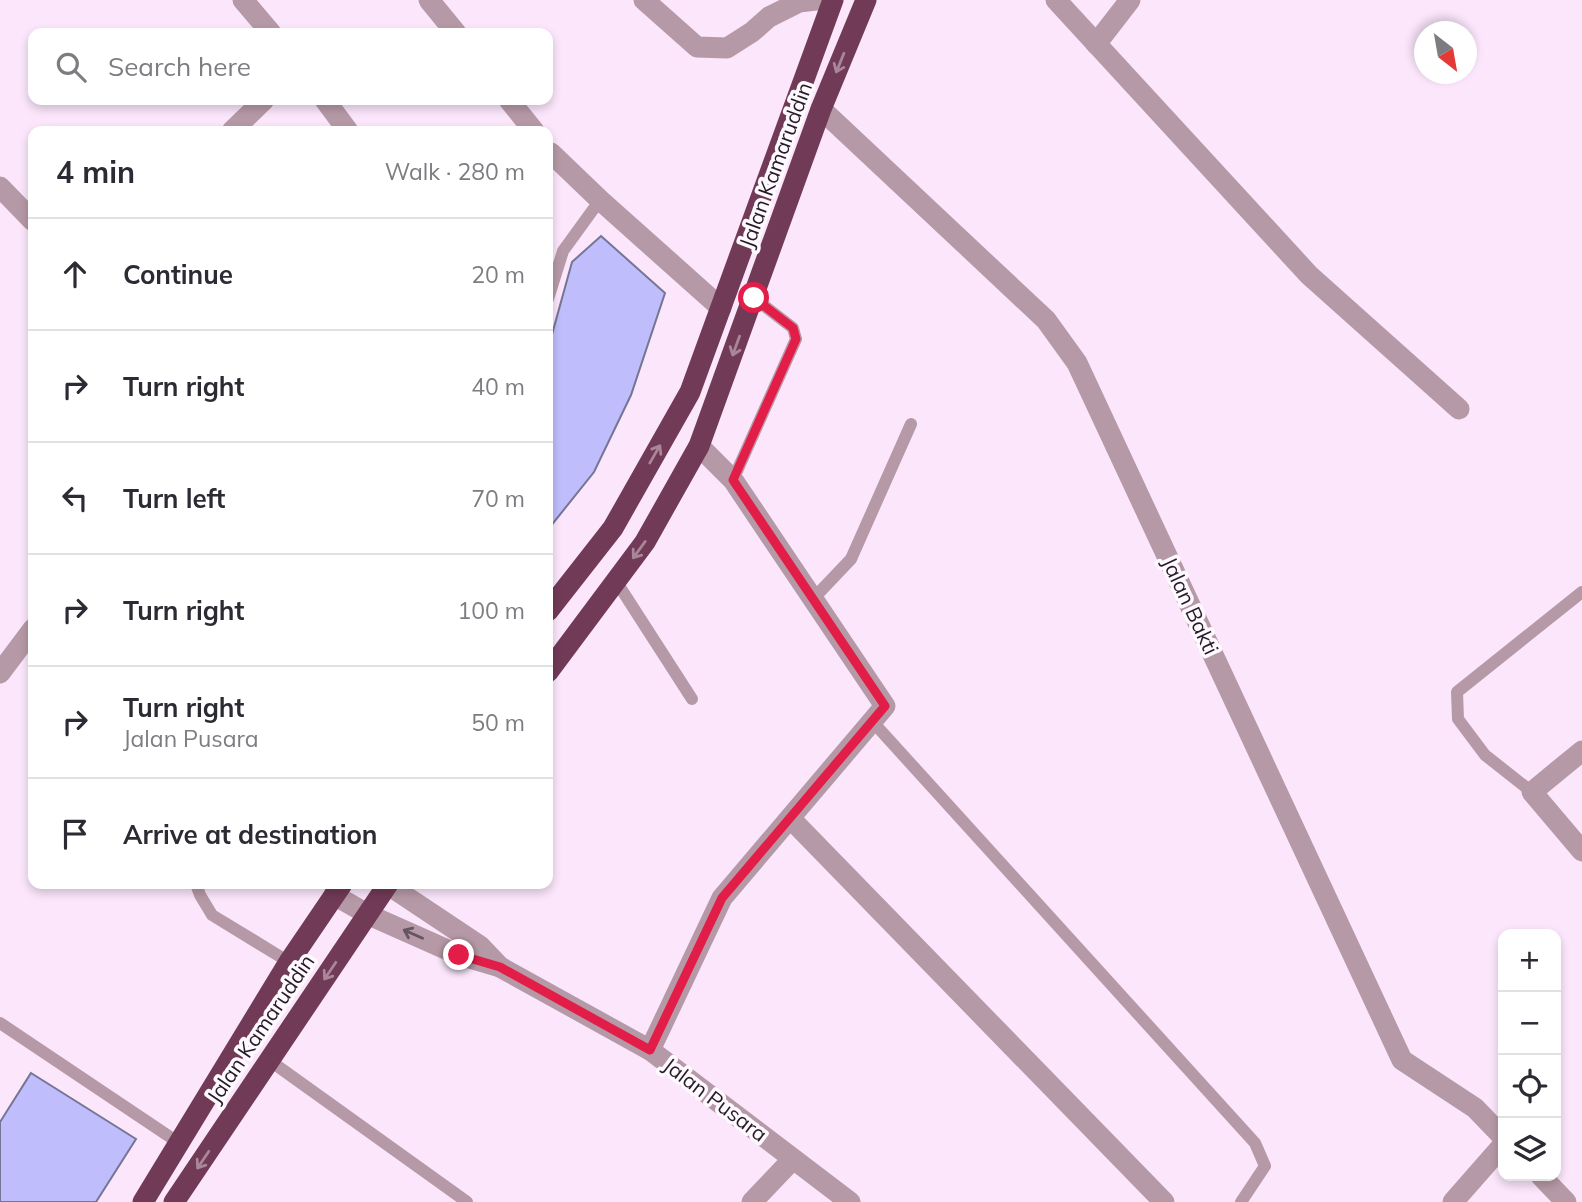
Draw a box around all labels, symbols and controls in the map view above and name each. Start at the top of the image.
north arrow [1414,21,1477,84]
search box [28,28,553,105]
icon: search [52,48,90,86]
text: Search here [108,50,251,83]
one-way arrow [833,52,846,73]
street label: Jalan Kamaruddin [733,78,817,251]
text: 4 min [56,153,135,191]
text: Walk · 280 m [385,157,525,186]
icon: ahead [56,255,94,293]
text: Continue [123,258,233,291]
text: 20 m [471,260,525,289]
route start [738,282,769,313]
one-way arrow [729,334,741,356]
icon: right [56,367,94,405]
text: Turn right [123,370,244,403]
text: 40 m [471,372,525,401]
one-way arrow [649,444,662,465]
icon: left [56,479,94,517]
text: Turn left [123,482,225,515]
text: 70 m [471,484,525,513]
one-way arrow [632,540,646,559]
street label: Jalan Bakti [1157,553,1225,659]
icon: right [56,591,94,629]
text: Turn right [123,594,244,627]
text: 100 m [457,596,525,625]
text: Turn right [123,691,244,724]
icon: right [56,703,94,741]
text: 50 m [471,708,525,737]
text: Jalan Pusara [123,724,258,753]
icon: arrive [56,815,94,853]
text: Arrive at destination [123,818,378,851]
one-way arrow [403,927,424,940]
map controls [1498,929,1561,1181]
button: + [1498,929,1561,992]
route end [443,939,474,970]
street label: Jalan Kamaruddin [201,949,320,1108]
one-way arrow [323,961,337,980]
button: − [1498,992,1561,1055]
street label: Jalan Pusara [658,1052,773,1147]
button: locate [1498,1055,1561,1118]
button: layers [1498,1118,1561,1181]
one-way arrow [195,1150,210,1169]

